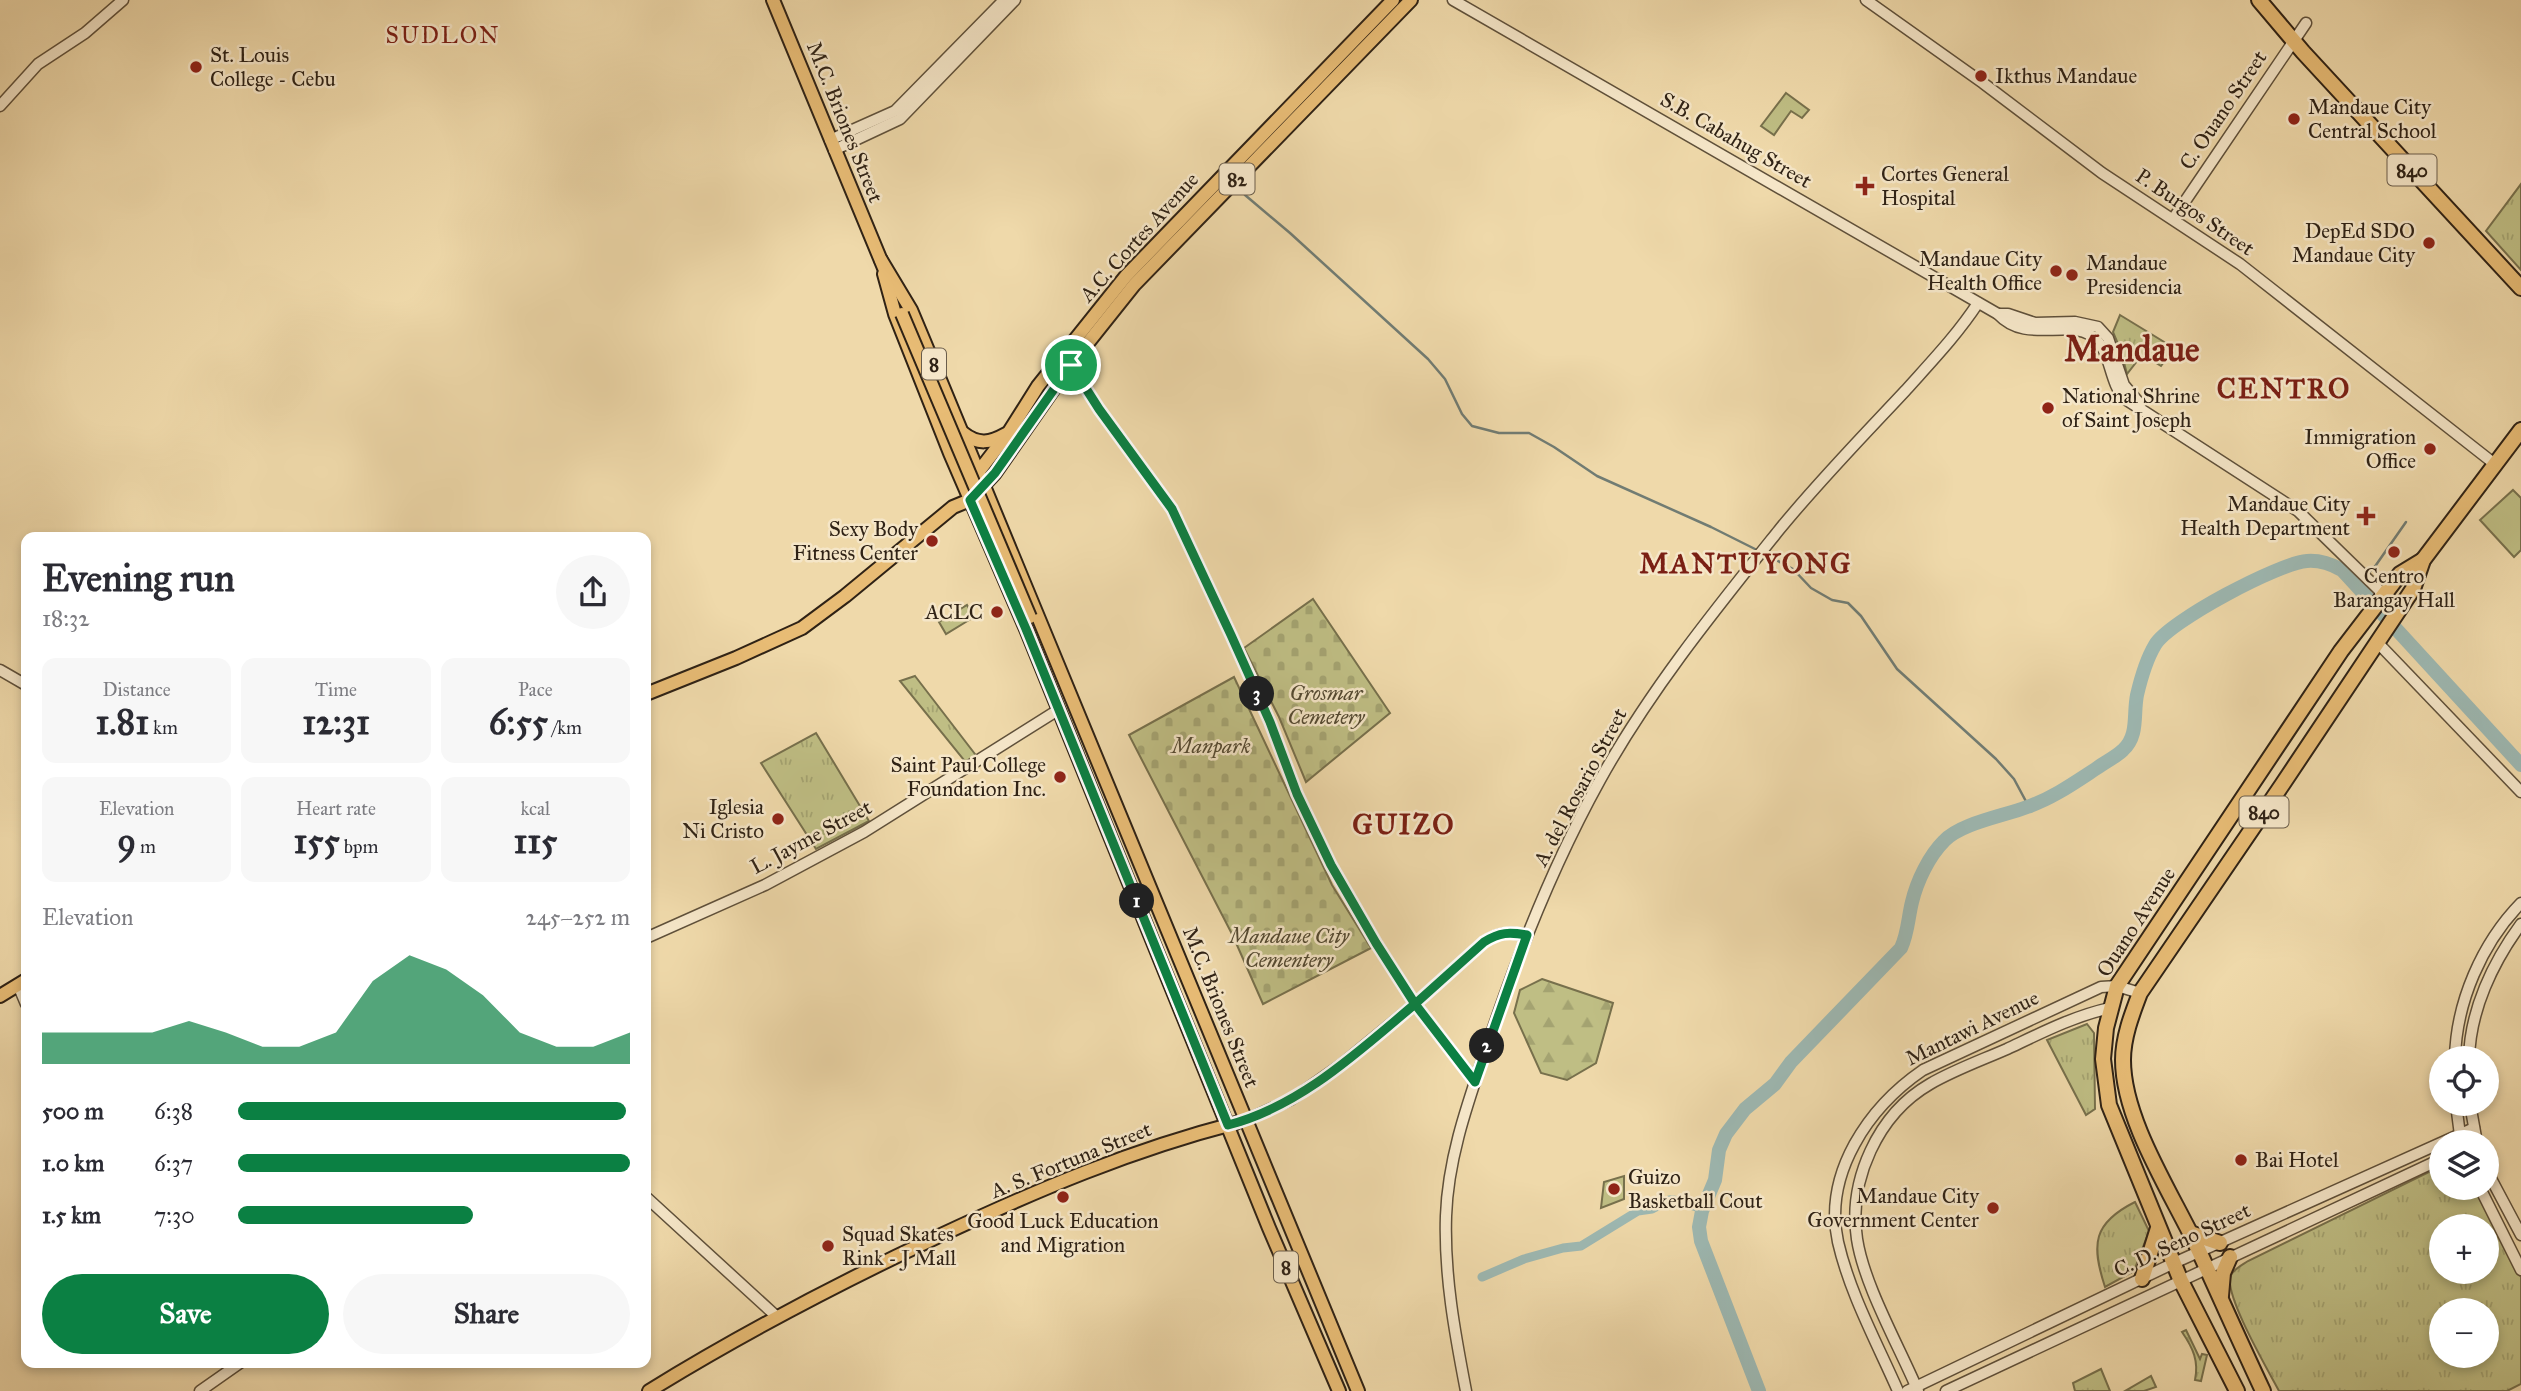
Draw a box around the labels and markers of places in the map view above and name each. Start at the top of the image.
place label: St. Louis College - Cebu [210,42,336,92]
marker: St. Louis College - Cebu [188,59,204,75]
place label: Ikthus Mandaue [1995,63,2138,89]
marker: Ikthus Mandaue [1973,68,1989,84]
place label: Mandaue City Central School [2308,94,2437,144]
marker: Mandaue City Central School [2286,111,2302,127]
place label: Cortes General Hospital [1881,161,2009,211]
marker: Cortes General Hospital [1855,176,1875,196]
place label: DepEd SDO Mandaue City [2292,218,2416,268]
marker: DepEd SDO Mandaue City [2421,235,2437,251]
place label: Mandaue City Health Office [1919,246,2043,296]
place label: Mandaue Presidencia [2086,250,2182,300]
marker: Mandaue City Health Office [2048,263,2064,279]
marker: Mandaue Presidencia [2064,267,2080,283]
pin [1041,335,1101,395]
place label: National Shrine of Saint Joseph [2062,383,2200,433]
marker: National Shrine of Saint Joseph [2040,400,2056,416]
place label: Immigration Office [2304,424,2416,474]
marker: Immigration Office [2422,441,2438,457]
place label: Mandaue City Health Department [2180,491,2351,541]
marker: Mandaue City Health Department [2356,506,2376,526]
place label: Sexy Body Fitness Center [793,516,919,566]
marker: Sexy Body Fitness Center [924,533,940,549]
marker: Centro Barangay Hall [2386,544,2402,560]
place label: Centro Barangay Hall [2333,563,2455,613]
place label: ACLC [924,599,983,625]
marker: ACLC [989,604,1005,620]
pin: 3 [1240,676,1274,712]
place label: Saint Paul College Foundation Inc. [891,752,1046,802]
marker: Saint Paul College Foundation Inc. [1052,769,1068,785]
place label: Iglesia Ni Cristo [682,794,764,844]
marker: Iglesia Ni Cristo [770,811,786,827]
pin: 1 [1120,884,1154,918]
pin: 2 [1470,1028,1504,1064]
place label: Bai Hotel [2255,1147,2339,1173]
marker: Bai Hotel [2233,1152,2249,1168]
place label: Guizo Basketball Cout [1628,1164,1763,1214]
marker: Guizo Basketball Cout [1606,1181,1622,1197]
place label: Mandaue City Government Center [1807,1183,1980,1233]
marker: Good Luck Education and Migration [1055,1189,1071,1205]
marker: Mandaue City Government Center [1985,1200,2001,1216]
place label: Good Luck Education and Migration [967,1208,1159,1258]
place label: Squad Skates Rink - J Mall [842,1221,957,1271]
marker: Squad Skates Rink - J Mall [820,1238,836,1254]

